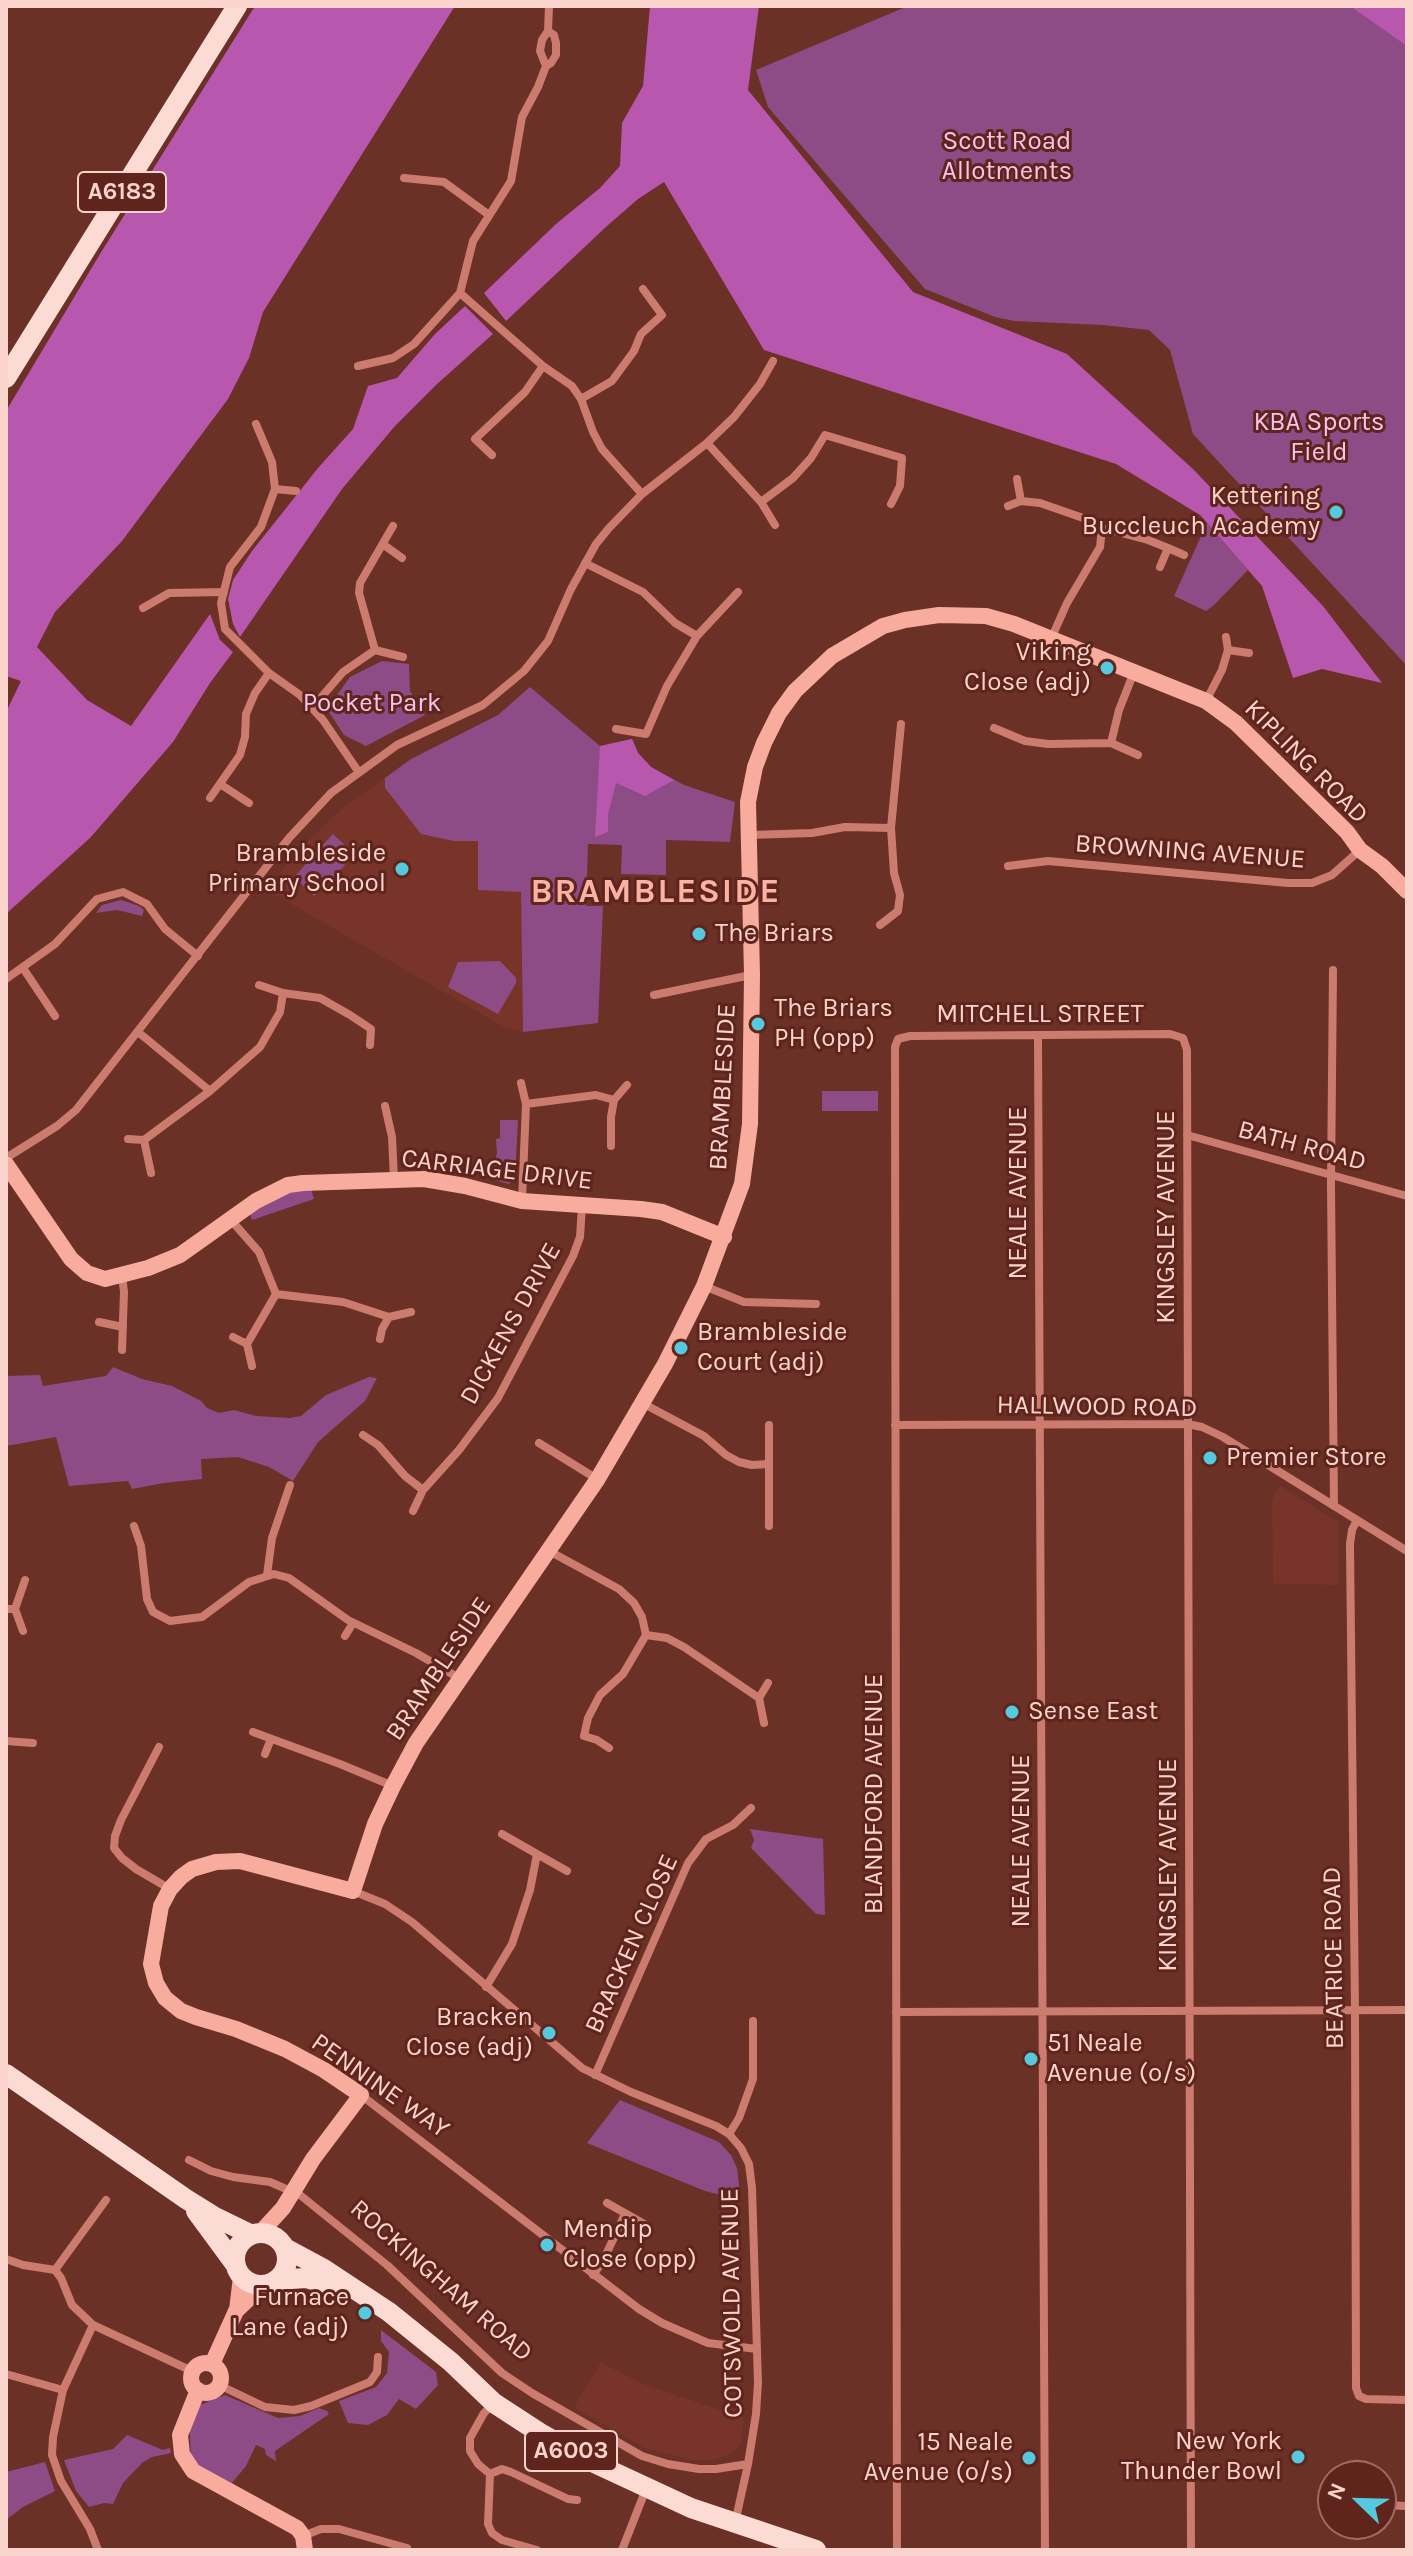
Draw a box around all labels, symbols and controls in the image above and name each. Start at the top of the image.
park label: Scott Road Allotments [942,126,1072,188]
road number: A6183 [78,172,166,212]
park label: KBA Sports Field [1253,407,1385,468]
place label: Kettering Buccleuch Academy [1082,481,1320,542]
marker: Kettering Buccleuch Academy [1327,503,1345,521]
place label: Viking Close (adj) [964,637,1091,698]
marker: Viking Close (adj) [1098,659,1116,677]
park label: Pocket Park [303,688,441,720]
street label: KIPLING ROAD [1238,694,1374,830]
street label: BROWNING AVENUE [1074,828,1306,876]
place label: Brambleside Primary School [208,838,386,900]
marker: Brambleside Primary School [393,860,411,878]
district label: BRAMBLESIDE [531,872,781,912]
place label: The Briars [715,918,834,950]
marker: The Briars [690,925,708,943]
place label: The Briars PH (opp) [774,993,893,1054]
street label: MITCHELL STREET [936,999,1144,1031]
street label: BRAMBLESIDE [703,1003,743,1171]
marker: The Briars PH (opp) [749,1015,767,1033]
street label: NEALE AVENUE [1003,1106,1035,1280]
street label: KINGSLEY AVENUE [1151,1110,1183,1324]
street label: BATH ROAD [1234,1114,1370,1178]
street label: CARRIAGE DRIVE [400,1143,594,1197]
street label: DICKENS DRIVE [454,1238,568,1410]
place label: Brambleside Court (adj) [697,1317,847,1378]
marker: Brambleside Court (adj) [672,1339,690,1357]
street label: HALLWOOD ROAD [996,1390,1198,1424]
place label: Premier Store [1226,1442,1387,1474]
marker: Premier Store [1201,1449,1219,1467]
street label: BRAMBLESIDE [379,1591,499,1747]
street label: BLANDFORD AVENUE [859,1674,891,1914]
place label: Sense East [1028,1696,1158,1728]
marker: Sense East [1003,1703,1021,1721]
street label: NEALE AVENUE [1006,1754,1038,1928]
street label: KINGSLEY AVENUE [1153,1758,1185,1972]
street label: BRACKEN CLOSE [579,1850,685,2038]
street label: BEATRICE ROAD [1317,1867,1351,2049]
place label: Bracken Close (adj) [406,2002,533,2064]
marker: Bracken Close (adj) [540,2024,558,2042]
street label: PENNINE WAY [305,2027,455,2145]
place label: 51 Neale Avenue (o/s) [1047,2028,1196,2090]
marker: 51 Neale Avenue (o/s) [1022,2050,1040,2068]
street label: COTSWOLD AVENUE [714,2188,750,2418]
street label: ROCKINGHAM ROAD [343,2193,539,2369]
place label: Mendip Close (opp) [563,2214,697,2276]
marker: Mendip Close (opp) [538,2236,556,2254]
place label: Furnace Lane (adj) [231,2282,349,2344]
marker: Furnace Lane (adj) [356,2304,374,2322]
place label: New York Thunder Bowl [1121,2426,1282,2488]
place label: 15 Neale Avenue (o/s) [864,2427,1013,2488]
road number: A6003 [525,2431,617,2471]
marker: New York Thunder Bowl [1289,2448,1307,2466]
marker: 15 Neale Avenue (o/s) [1020,2449,1038,2467]
north arrow [1317,2460,1397,2540]
text: N [1322,2479,1352,2504]

